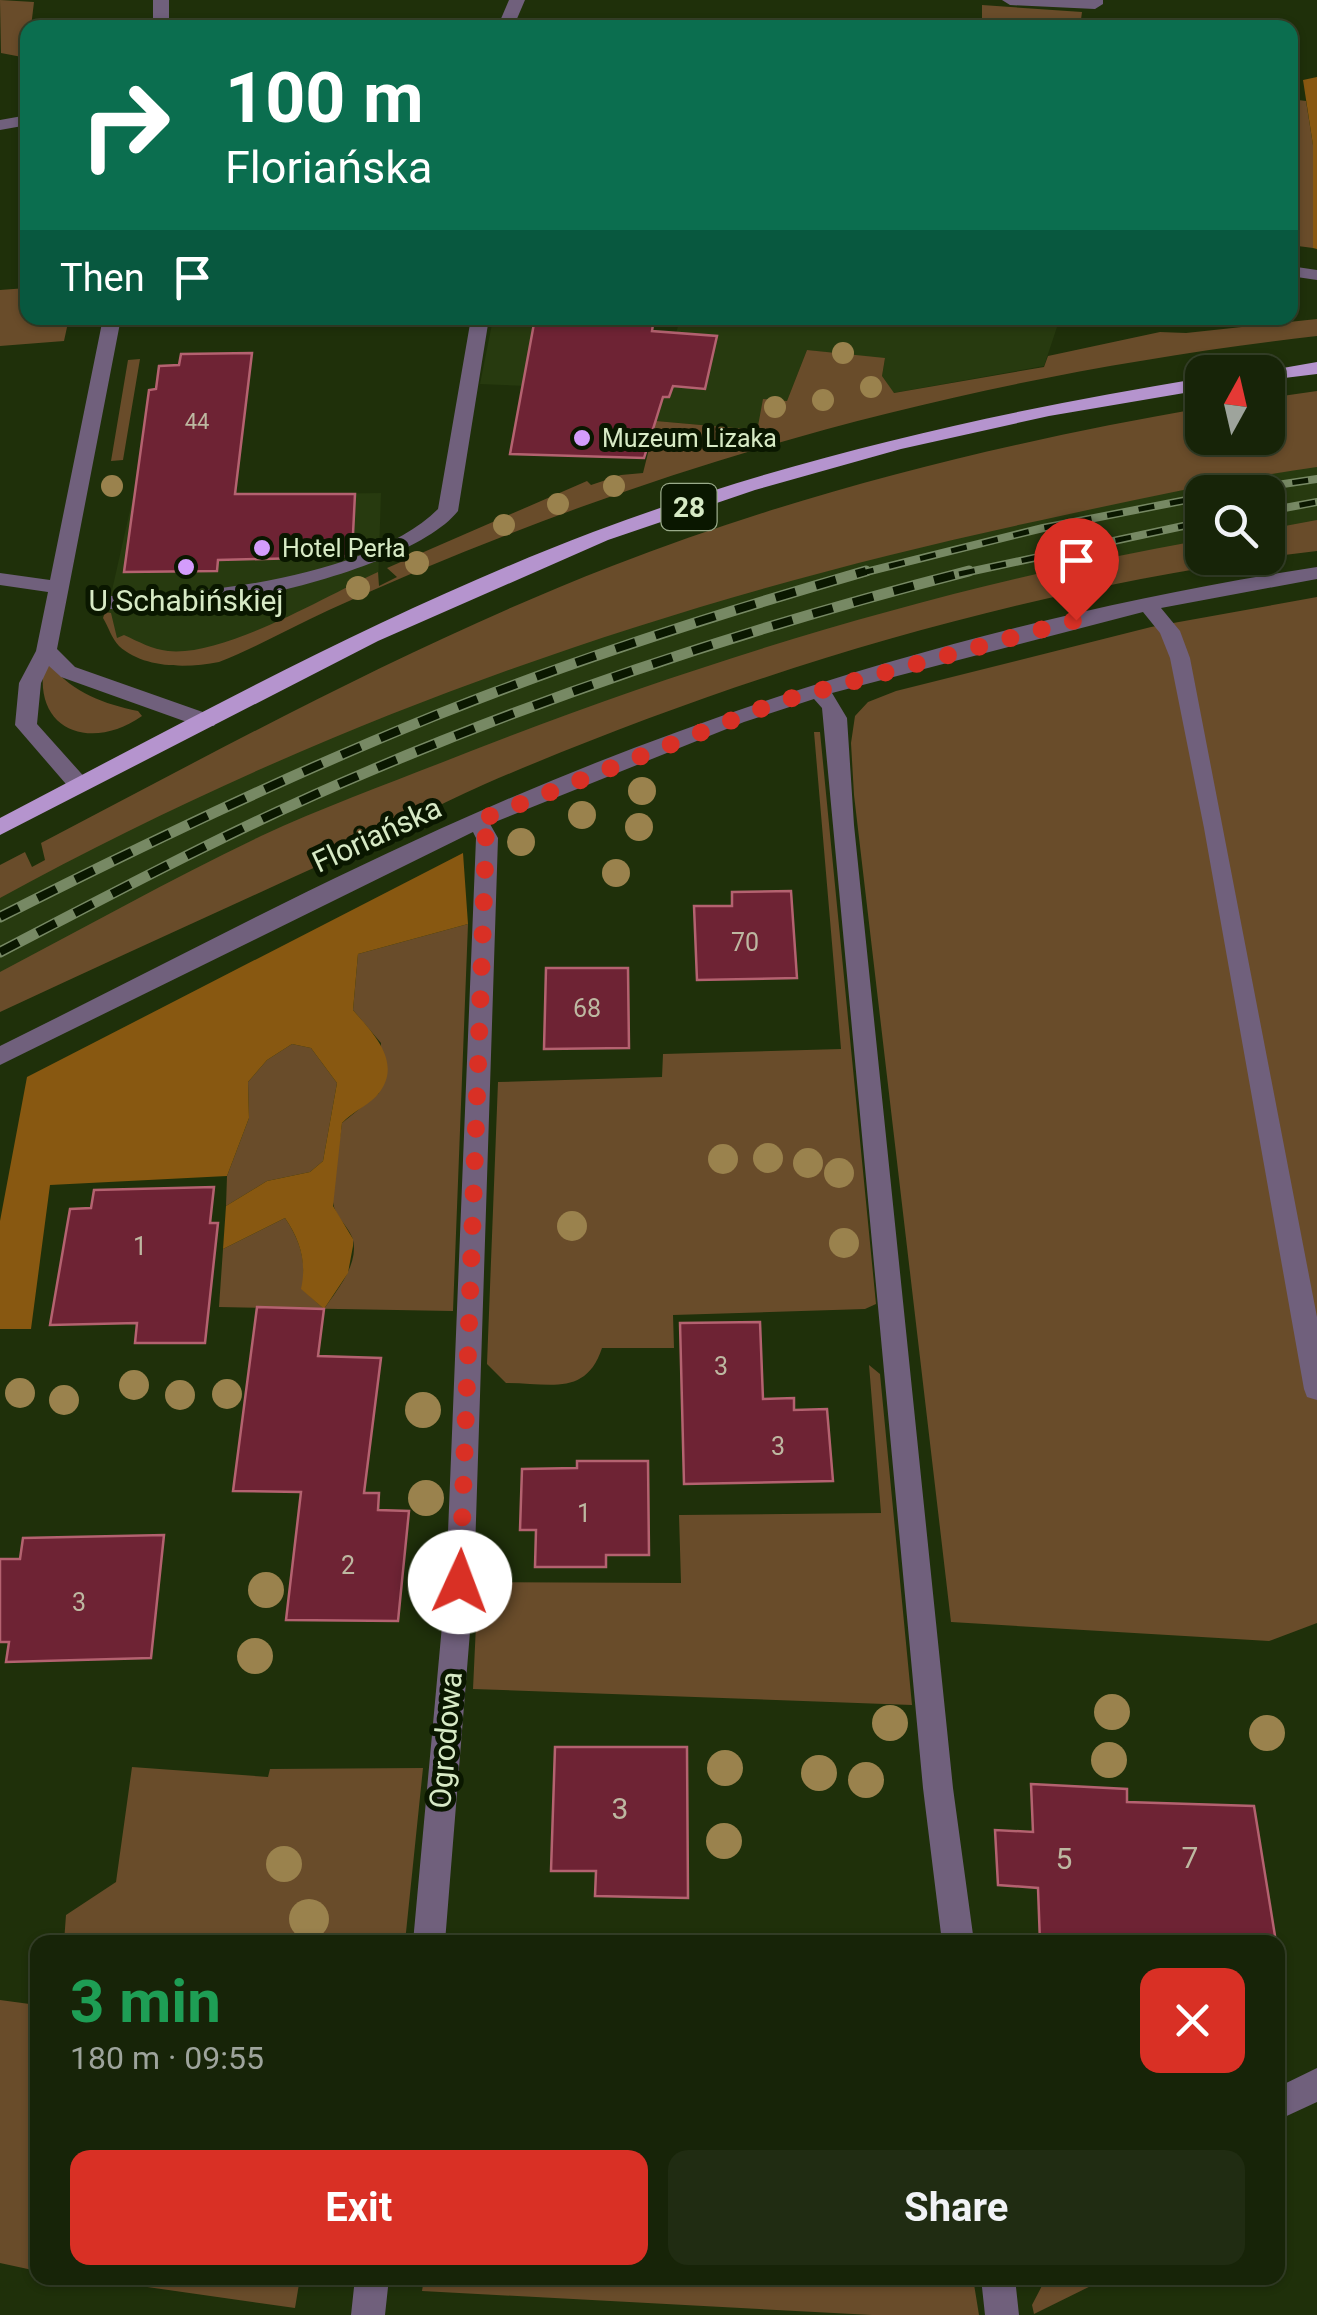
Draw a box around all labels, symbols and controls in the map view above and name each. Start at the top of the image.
text: 100 m [225,57,424,139]
icon: right [60,60,190,190]
text: Floriańska [225,141,433,194]
icon: arrive [165,250,220,305]
text: Then [60,256,145,300]
north arrow [1185,355,1285,455]
map controls [1185,355,1285,575]
house number: 44 [185,409,209,434]
place label: Muzeum Lizaka [602,424,777,453]
marker: Muzeum Lizaka [571,427,593,449]
button: search [1185,475,1285,575]
road number: 28 [662,484,716,530]
pin [1034,518,1119,621]
icon: arrive [1049,533,1104,588]
place label: Hotel Perła [282,534,406,563]
marker: Hotel Perła [251,537,273,559]
marker: U Schabińskiej [175,556,197,578]
place label: U Schabińskiej [88,583,284,618]
street label: Floriańska [307,789,447,880]
house number: 70 [731,928,759,957]
house number: 68 [573,994,601,1023]
house number: 1 [133,1232,147,1261]
house number: 3 [714,1352,728,1381]
house number: 3 [771,1432,785,1461]
house number: 1 [577,1499,591,1528]
position arrow [408,1530,512,1634]
house number: 2 [341,1551,355,1580]
house number: 3 [72,1588,86,1617]
street label: Ogrodowa [422,1670,469,1810]
house number: 3 [612,1791,628,1826]
house number: 7 [1182,1840,1198,1875]
house number: 5 [1056,1841,1072,1876]
text: 3 min [70,1966,221,2037]
button: close [1140,1968,1245,2073]
text: 180 m · 09:55 [70,2039,264,2077]
button: Exit [70,2150,648,2265]
button: Share [668,2150,1245,2265]

